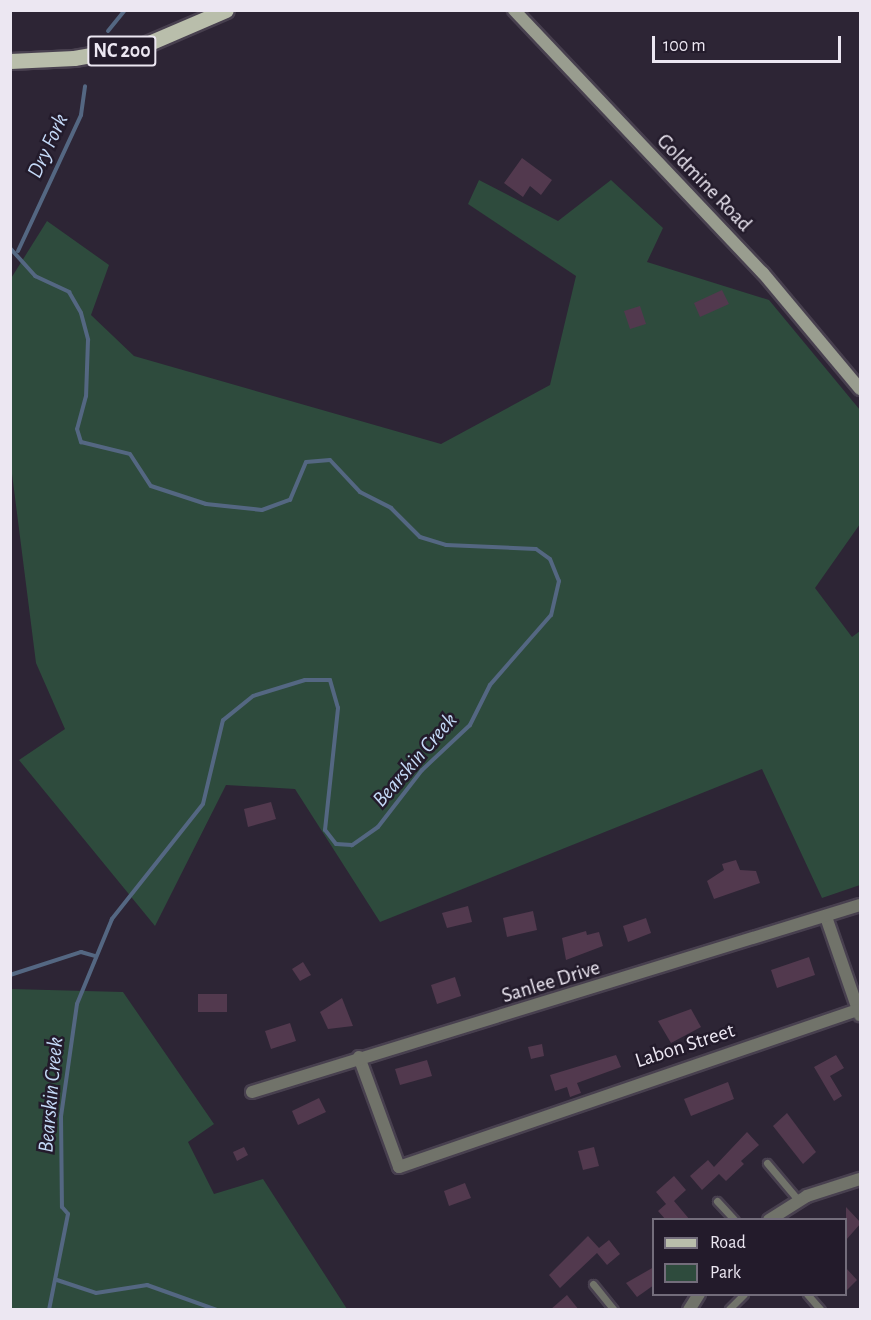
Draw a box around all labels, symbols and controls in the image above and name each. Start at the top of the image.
scale bar [655,24,844,62]
road number: NC 200 [86,34,158,68]
text: 100 m [663,37,706,55]
water label: Dry Fork [22,110,74,182]
street label: Goldmine Road [651,129,757,237]
water label: Bearskin Creek [367,708,463,812]
street label: Sanlee Drive [499,955,603,1009]
street label: Labon Street [632,1018,738,1074]
water label: Bearskin Creek [33,1036,69,1154]
legend [652,1218,847,1296]
text: Road [710,1234,746,1252]
text: Park [710,1264,741,1282]

